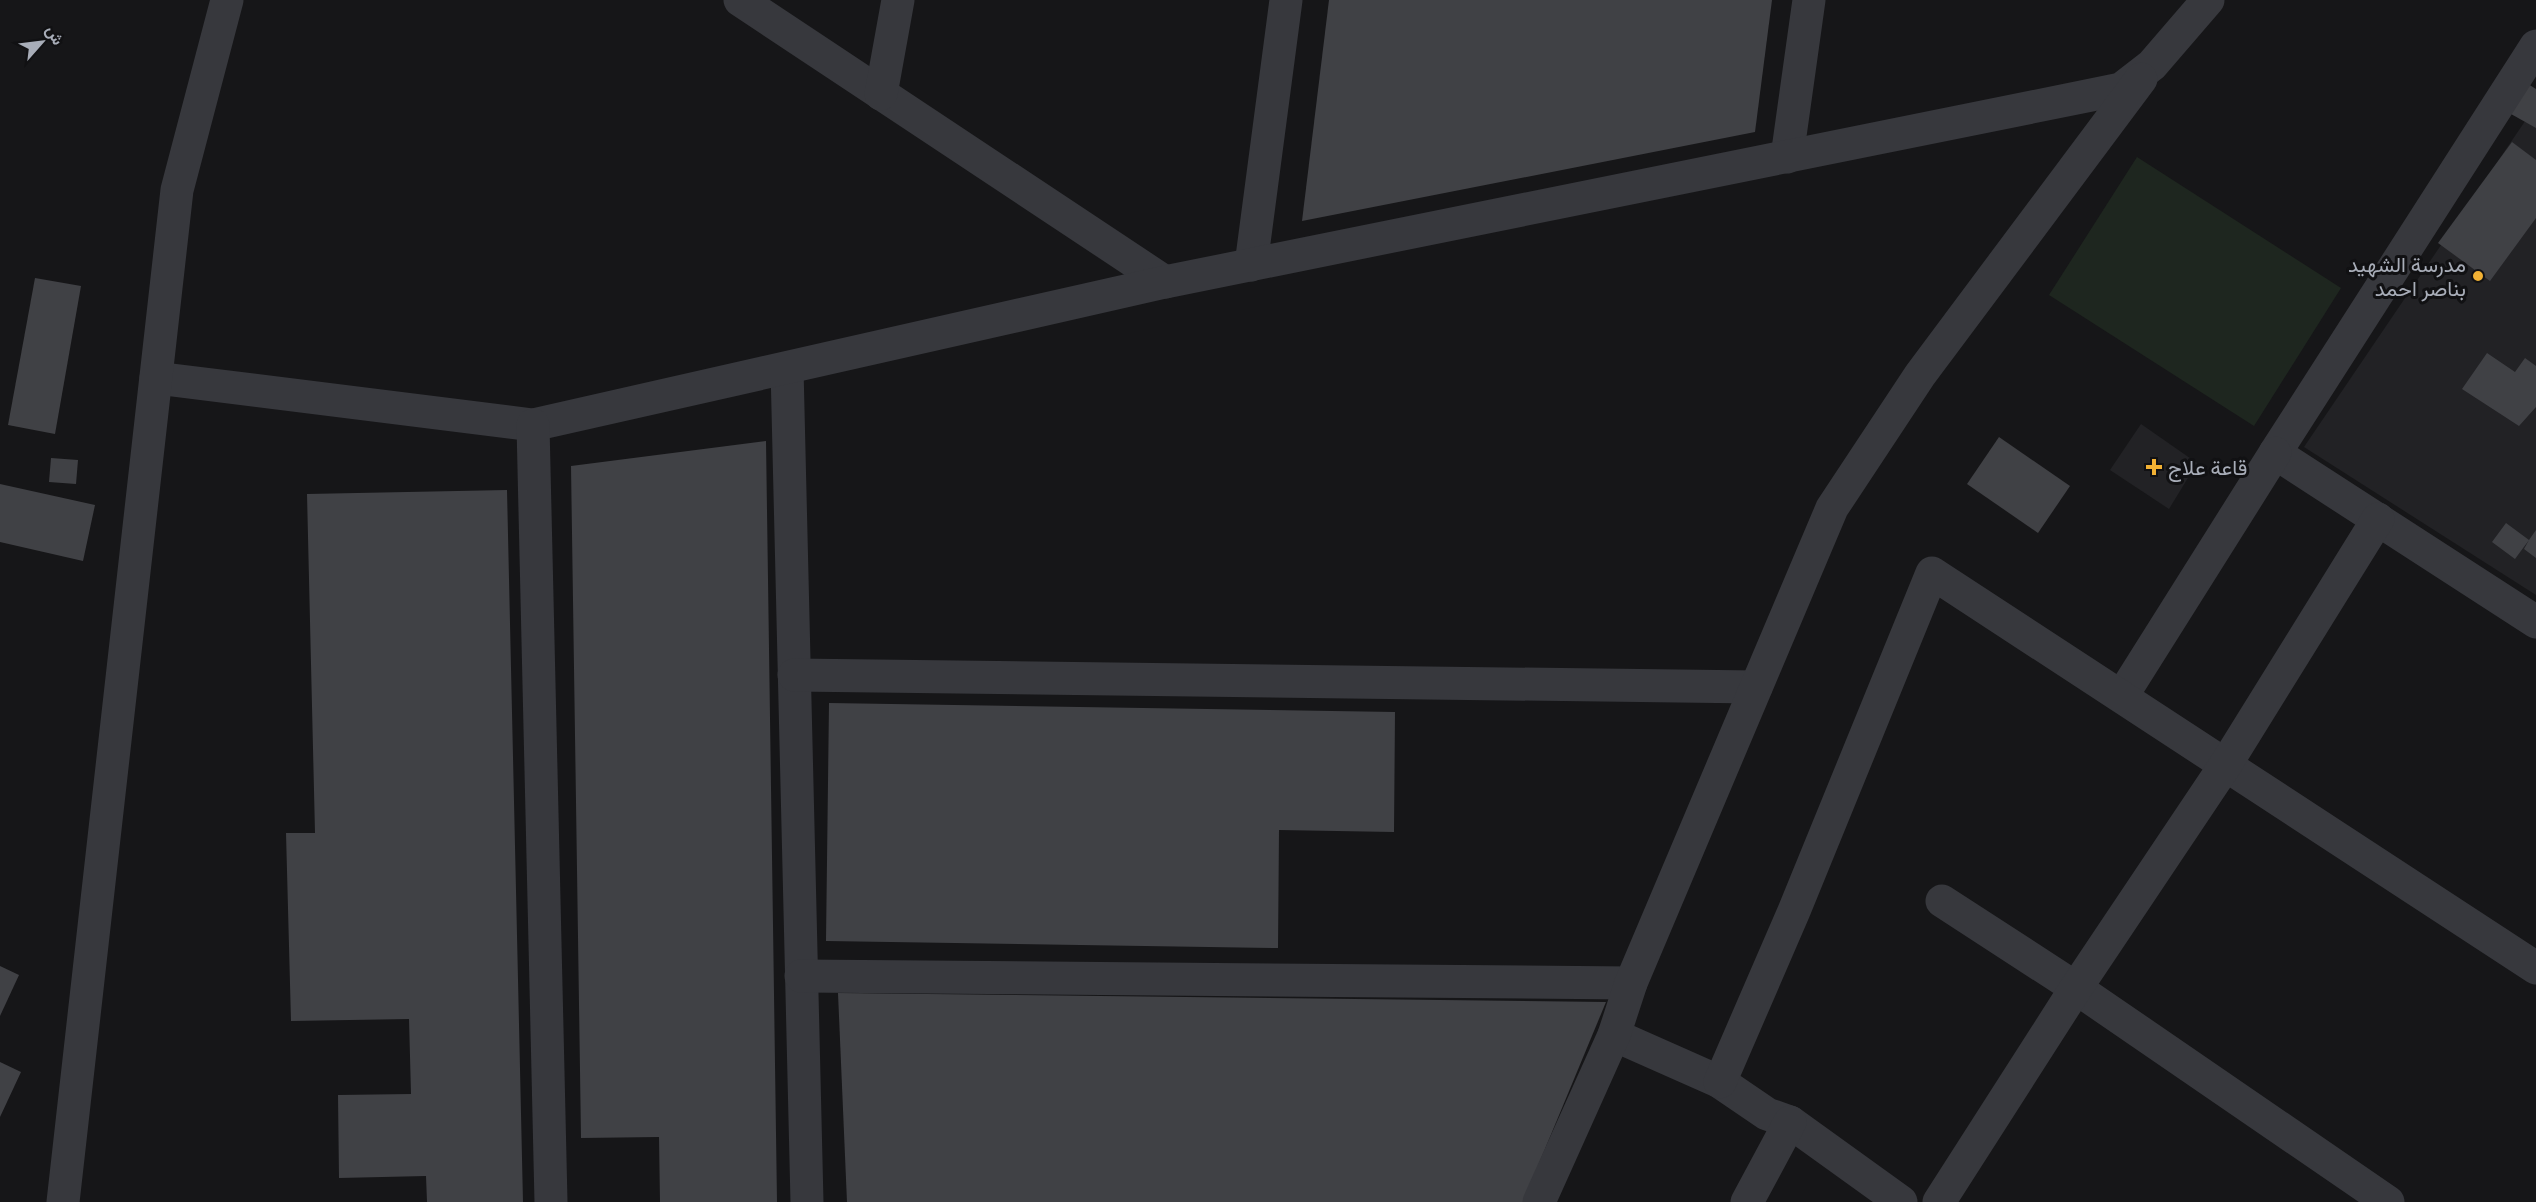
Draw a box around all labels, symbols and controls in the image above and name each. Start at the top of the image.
north arrow [12,12,72,72]
text: ش [41,21,69,49]
place label: مدرسة الشهيد بناصر احمد [2348,250,2466,303]
marker: مدرسة الشهيد بناصر احمد [2471,269,2485,283]
place label: قاعة علاج [2168,453,2247,482]
marker: قاعة علاج [2145,458,2163,476]

